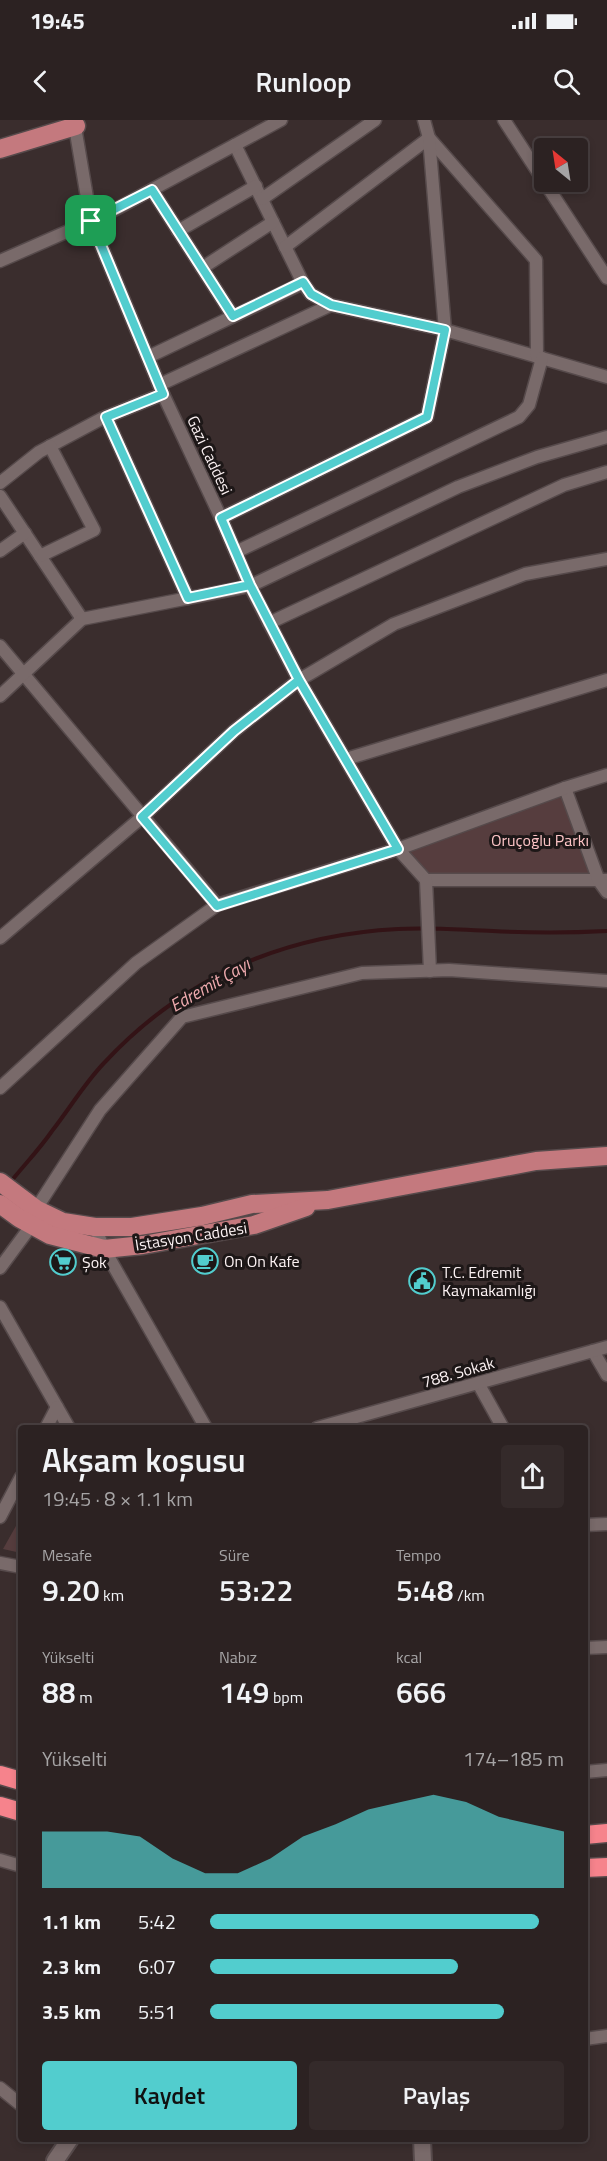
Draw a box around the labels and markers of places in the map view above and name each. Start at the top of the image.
pin [65,195,116,246]
cafe icon: On On Kafe [190,1246,220,1276]
supermarket icon: Şok [48,1247,78,1277]
place label: On On Kafe [224,1249,300,1273]
place label: Şok [82,1250,107,1274]
place label: T.C. Edremit Kaymakamlığı [442,1260,536,1302]
public building icon: T.C. Edremit Kaymakamlığı [407,1266,437,1296]

